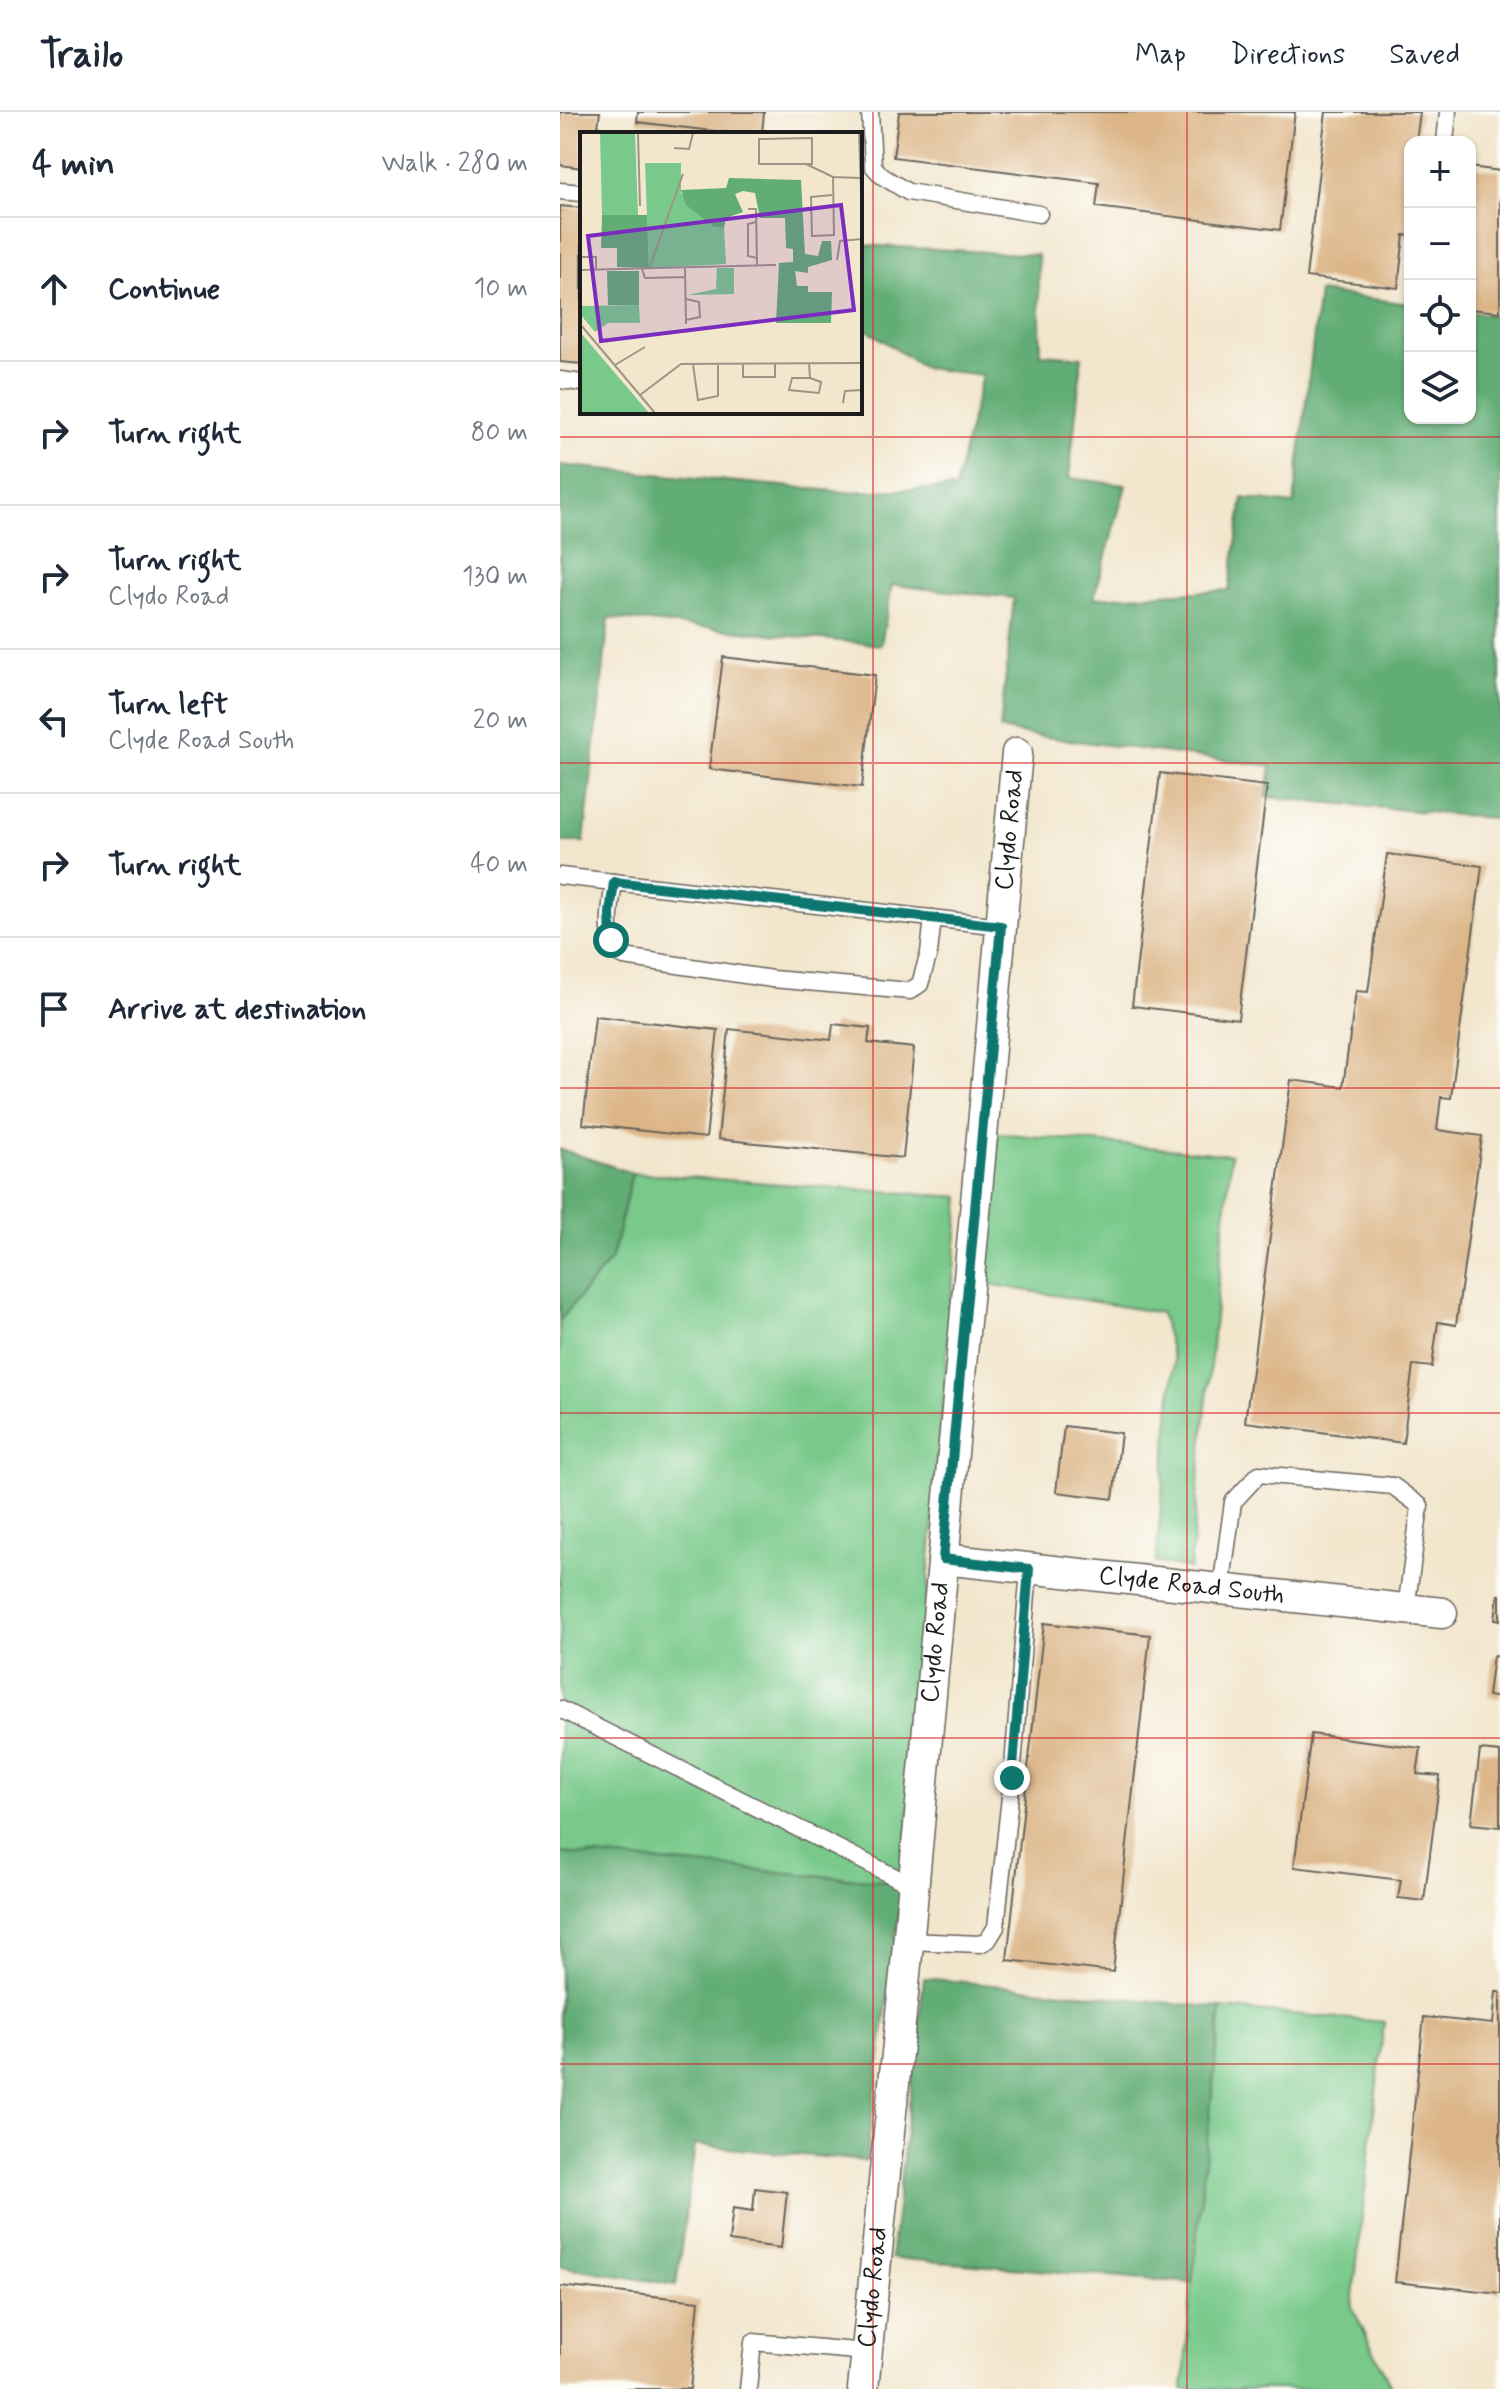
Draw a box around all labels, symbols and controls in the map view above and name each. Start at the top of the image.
text: Trailo [40,31,123,80]
text: Map [1135,37,1186,74]
text: Directions [1230,37,1345,74]
text: Saved [1389,37,1460,74]
inset map [580,132,862,414]
map controls [1404,136,1476,424]
button: + [1404,136,1476,208]
text: 4 min [32,142,115,187]
text: Walk · 280 m [381,147,528,181]
button: − [1404,208,1476,280]
icon: ahead [32,267,76,311]
text: Continue [108,270,220,309]
text: 10 m [474,272,528,306]
button: locate [1404,280,1476,352]
button: layers [1404,352,1476,424]
icon: right [32,411,76,455]
text: Turn right [108,414,241,453]
text: 80 m [471,416,528,450]
text: Turn right [108,541,241,580]
icon: right [32,555,76,599]
text: 130 m [462,560,528,594]
text: Clydo Road [108,580,229,614]
text: Turn left [108,685,228,724]
icon: left [32,699,76,743]
text: 20 m [473,704,528,738]
text: Clyde Road South [108,724,294,758]
street label: Clydo Road [988,768,1032,892]
icon: right [32,843,76,887]
text: Turn right [108,846,241,885]
text: 40 m [470,848,528,882]
route start [593,922,629,958]
icon: arrive [32,987,76,1031]
text: Arrive at destination [108,990,366,1029]
street label: Clyde Road South [1097,1559,1286,1613]
street label: Clydo Road [913,1581,958,1704]
route end [994,1760,1030,1796]
street label: Clydo Road [850,2225,896,2350]

